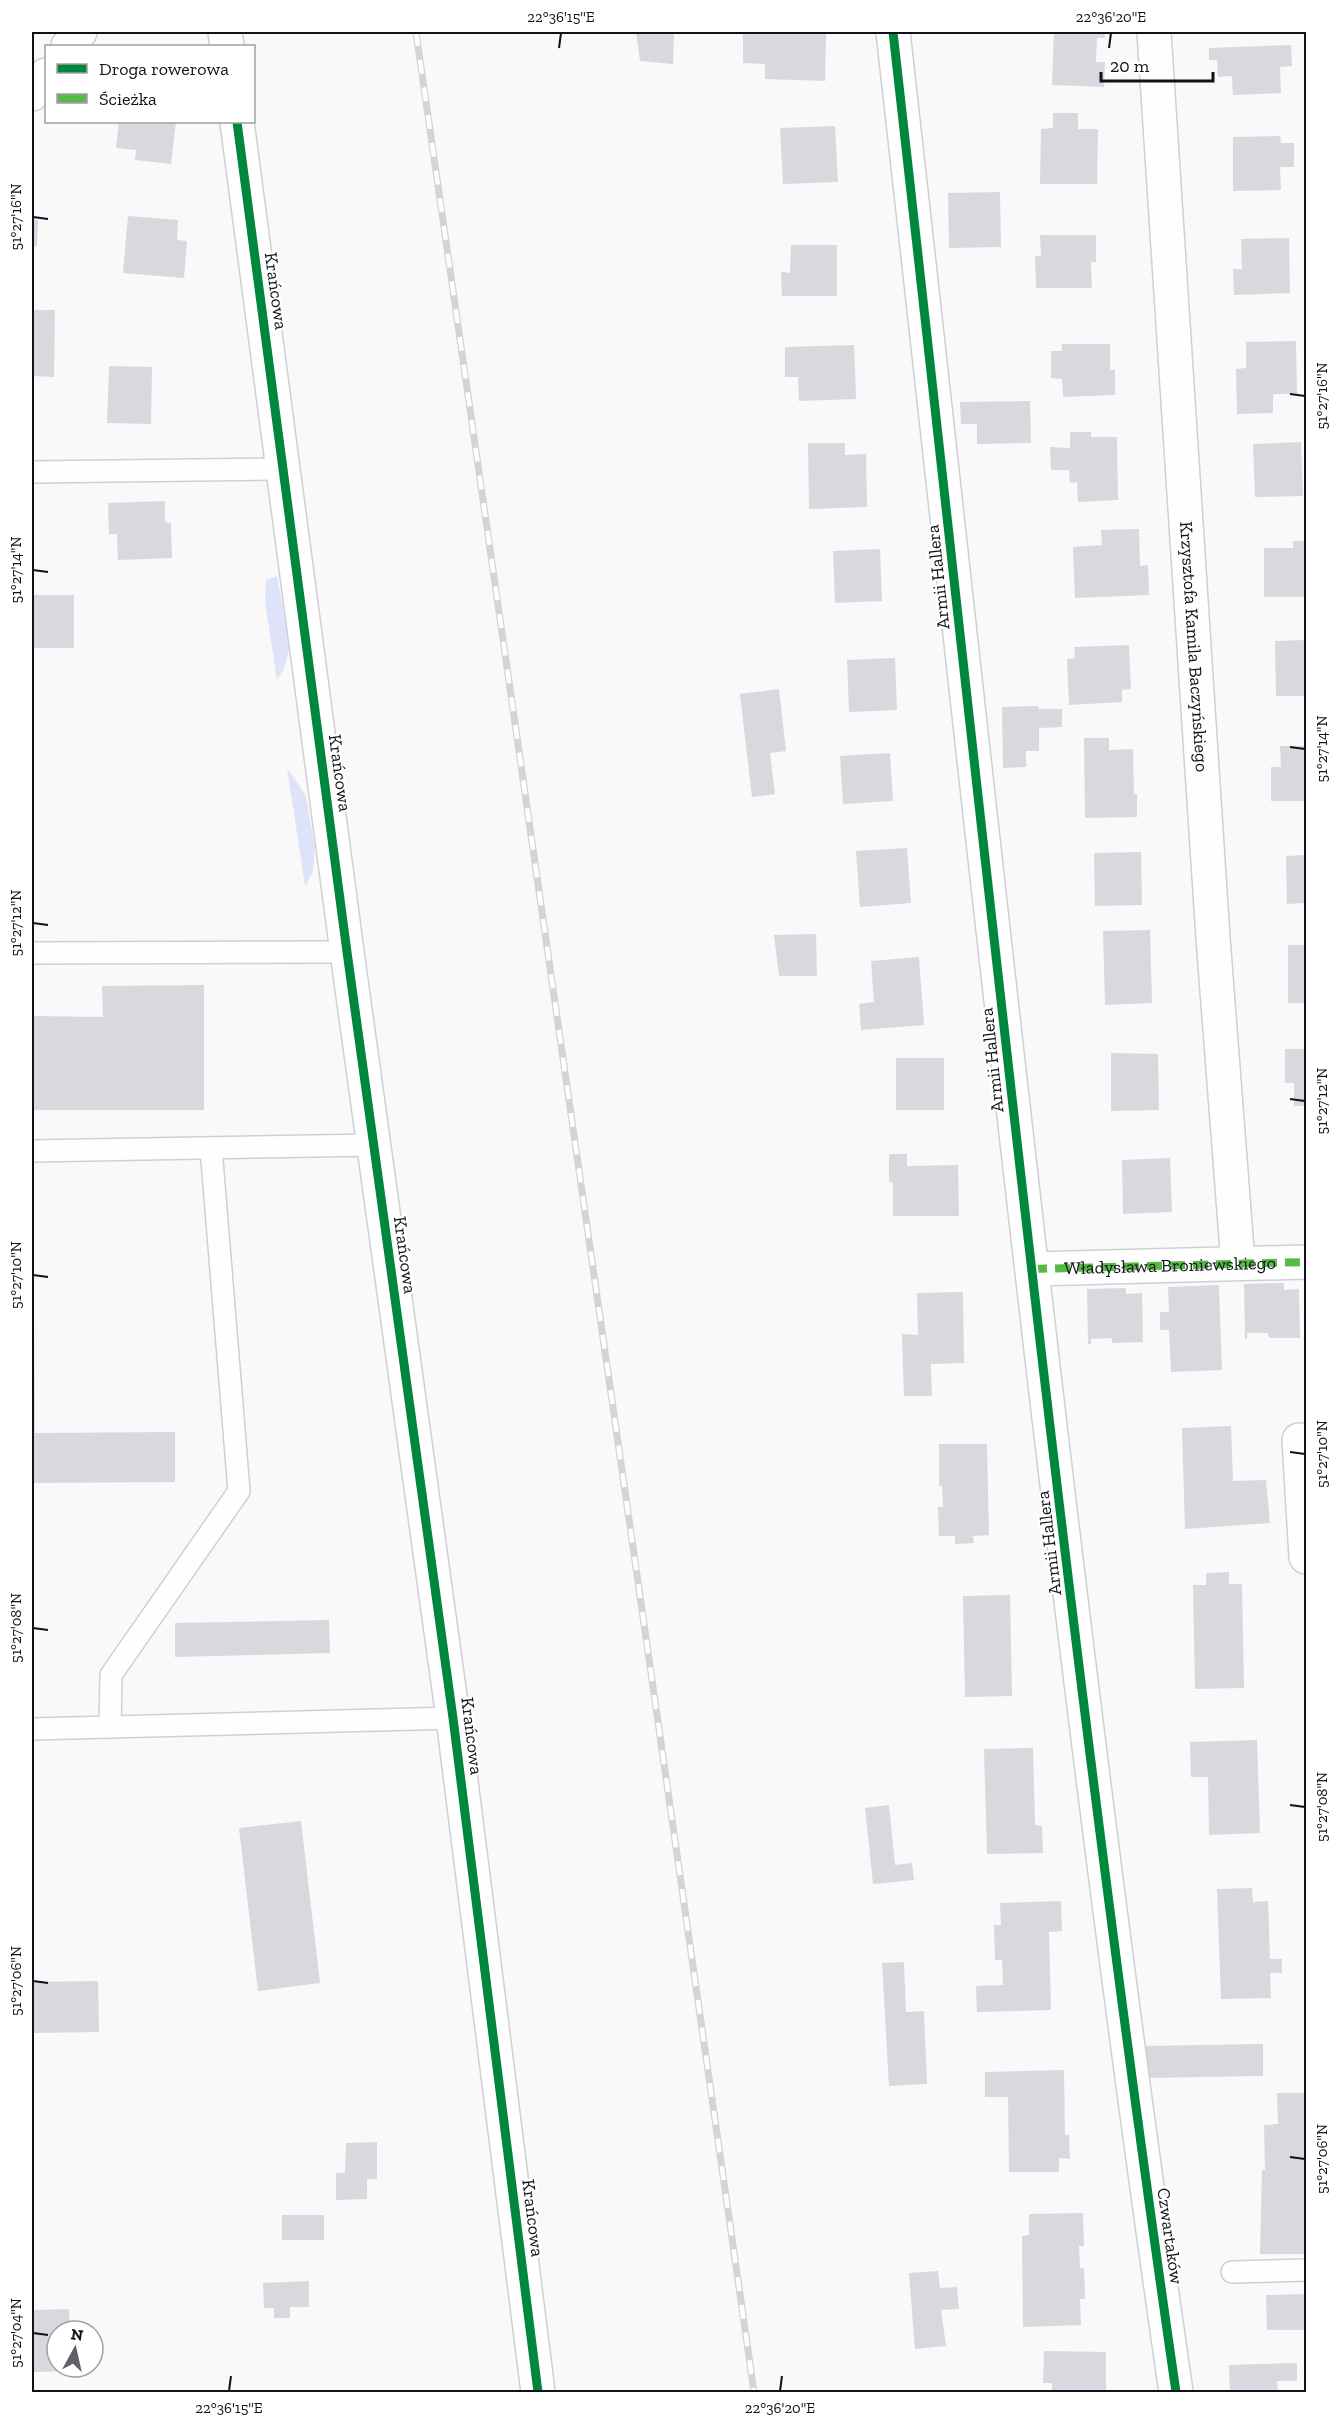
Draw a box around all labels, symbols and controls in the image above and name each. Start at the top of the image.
text: 22°36'15"E [527,8,595,26]
text: 22°36'20"E [1076,8,1146,26]
legend [45,45,255,123]
scale bar [1101,45,1214,83]
text: 20 m [1110,55,1150,77]
text: Droga rowerowa [99,58,229,80]
text: Ścieżka [99,88,157,110]
text: 51°27'16"N [7,183,25,251]
street label: Krańcowa [260,251,292,331]
text: 51°27'16"N [1313,362,1331,430]
street label: Krzysztofa Kamila Baczyńskiego [1175,521,1213,773]
street label: Armii Hallera [922,523,954,631]
text: 51°27'14"N [7,537,25,603]
text: 51°27'14"N [1313,716,1331,782]
street label: Krańcowa [324,733,356,813]
text: 51°27'12"N [7,890,25,956]
street label: Armii Hallera [976,1006,1008,1114]
text: 51°27'12"N [1313,1068,1331,1134]
street label: Krańcowa [389,1215,421,1295]
text: 51°27'10"N [7,1241,25,1309]
street label: Władysława Broniewskiego [1064,1252,1276,1279]
text: 51°27'10"N [1313,1420,1331,1488]
street label: Armii Hallera [1032,1489,1066,1597]
text: 51°27'08"N [7,1593,25,1663]
street label: Krańcowa [456,1696,488,1776]
text: 51°27'08"N [1313,1772,1331,1842]
text: 51°27'06"N [7,1946,25,2016]
text: 51°27'06"N [1313,2124,1331,2194]
street label: Krańcowa [517,2178,549,2258]
street label: Czwartaków [1152,2186,1188,2286]
text: 51°27'04"N [7,2298,25,2368]
north arrow [45,2319,105,2379]
text: N [70,2324,84,2345]
text: 22°36'15"E [195,2399,263,2417]
text: 22°36'20"E [745,2399,815,2417]

